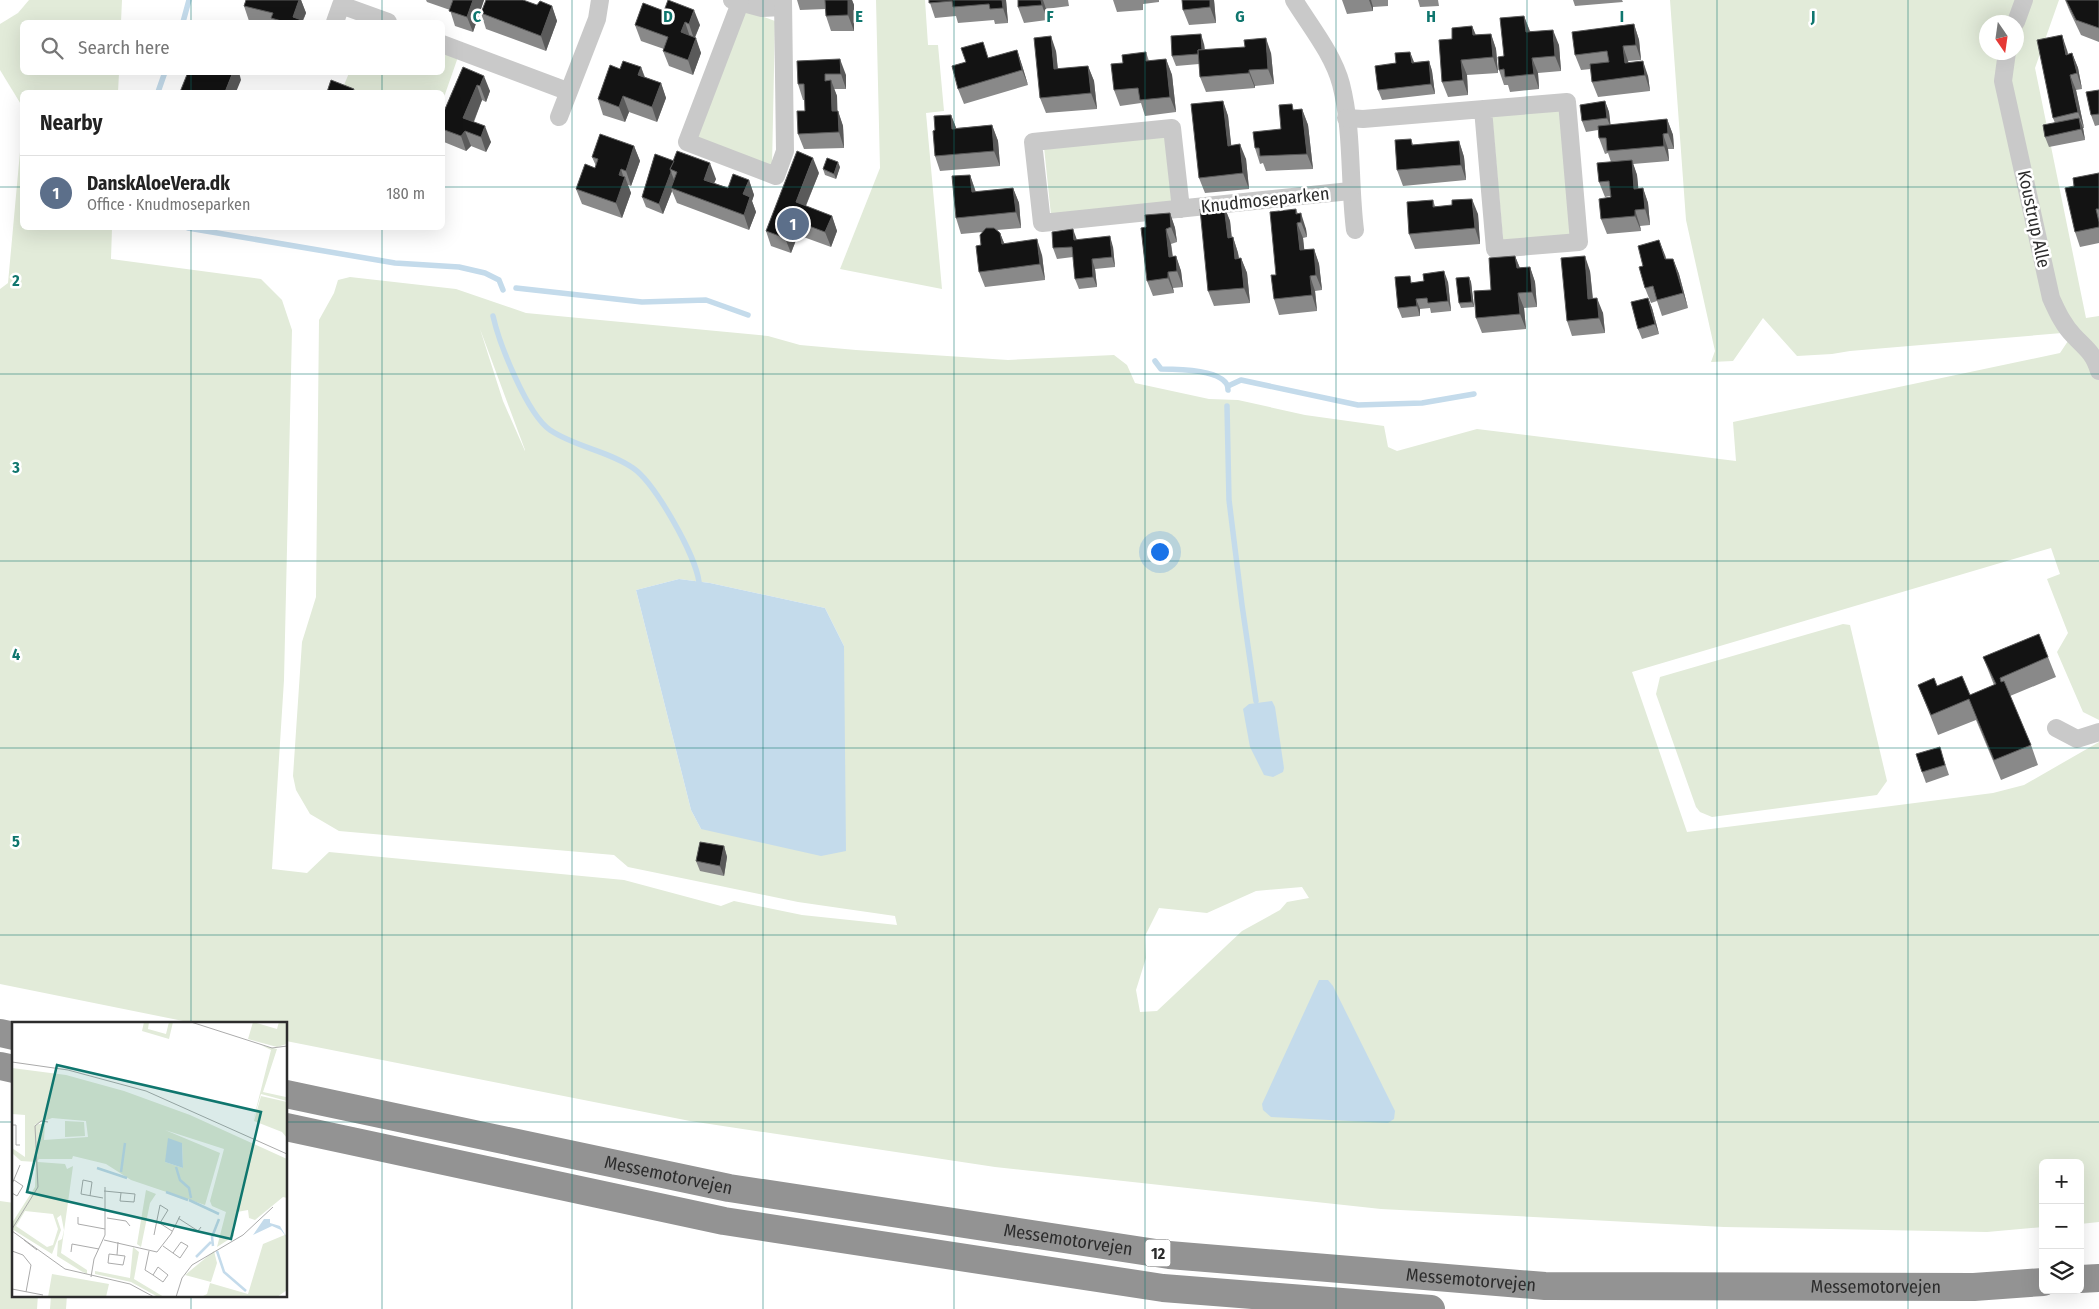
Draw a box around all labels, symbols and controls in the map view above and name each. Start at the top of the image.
text: C [473,7,482,26]
text: D [663,7,673,26]
text: E [855,7,863,26]
text: F [1046,7,1054,26]
text: G [1235,7,1245,26]
text: H [1426,7,1436,26]
text: I [1620,7,1624,26]
text: J [1810,7,1815,26]
north arrow [1979,15,2024,60]
search box [20,20,445,75]
icon: search [38,34,66,62]
text: Search here [78,36,170,59]
text: Nearby [40,110,102,136]
street label: Koustrup Alle [2013,168,2055,270]
text: DanskAloeVera.dk [87,172,230,195]
street label: Knudmoseparken [1200,182,1330,218]
text: 1 [53,184,59,203]
text: 180 m [386,184,425,203]
text: Office · Knudmoseparken [87,195,250,214]
pin: 1 [777,205,809,243]
text: 2 [11,271,20,290]
text: 3 [11,458,20,477]
your location [1147,539,1173,565]
text: 4 [12,645,20,664]
text: 5 [12,832,20,851]
inset map [12,1022,288,1296]
street label: Messemotorvejen [602,1151,735,1199]
map controls [2039,1159,2084,1294]
button: + [2039,1159,2084,1204]
button: − [2039,1204,2084,1249]
street label: Messemotorvejen [1002,1219,1134,1260]
road number: 12 [1146,1240,1170,1266]
button: layers [2039,1249,2084,1294]
street label: Messemotorvejen [1405,1264,1537,1296]
street label: Messemotorvejen [1811,1276,1941,1298]

